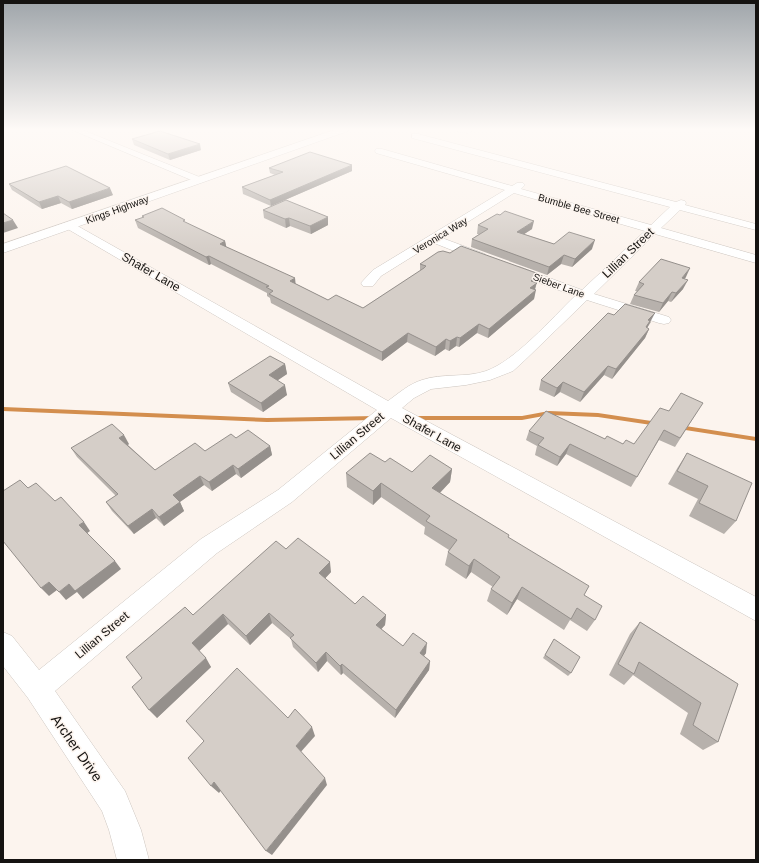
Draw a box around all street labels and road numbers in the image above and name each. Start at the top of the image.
street label: Bumble Bee Street [537,192,621,225]
street label: Kings Highway [84,193,150,226]
street label: Veronica Way [411,215,469,256]
street label: Lillian Street [599,225,657,281]
street label: Shafer Lane [119,250,183,295]
street label: Sieber Lane [532,271,586,300]
street label: Lillian Street [327,409,387,463]
street label: Shafer Lane [400,411,464,455]
street label: Lillian Street [72,608,132,662]
street label: Archer Drive [48,712,106,785]

